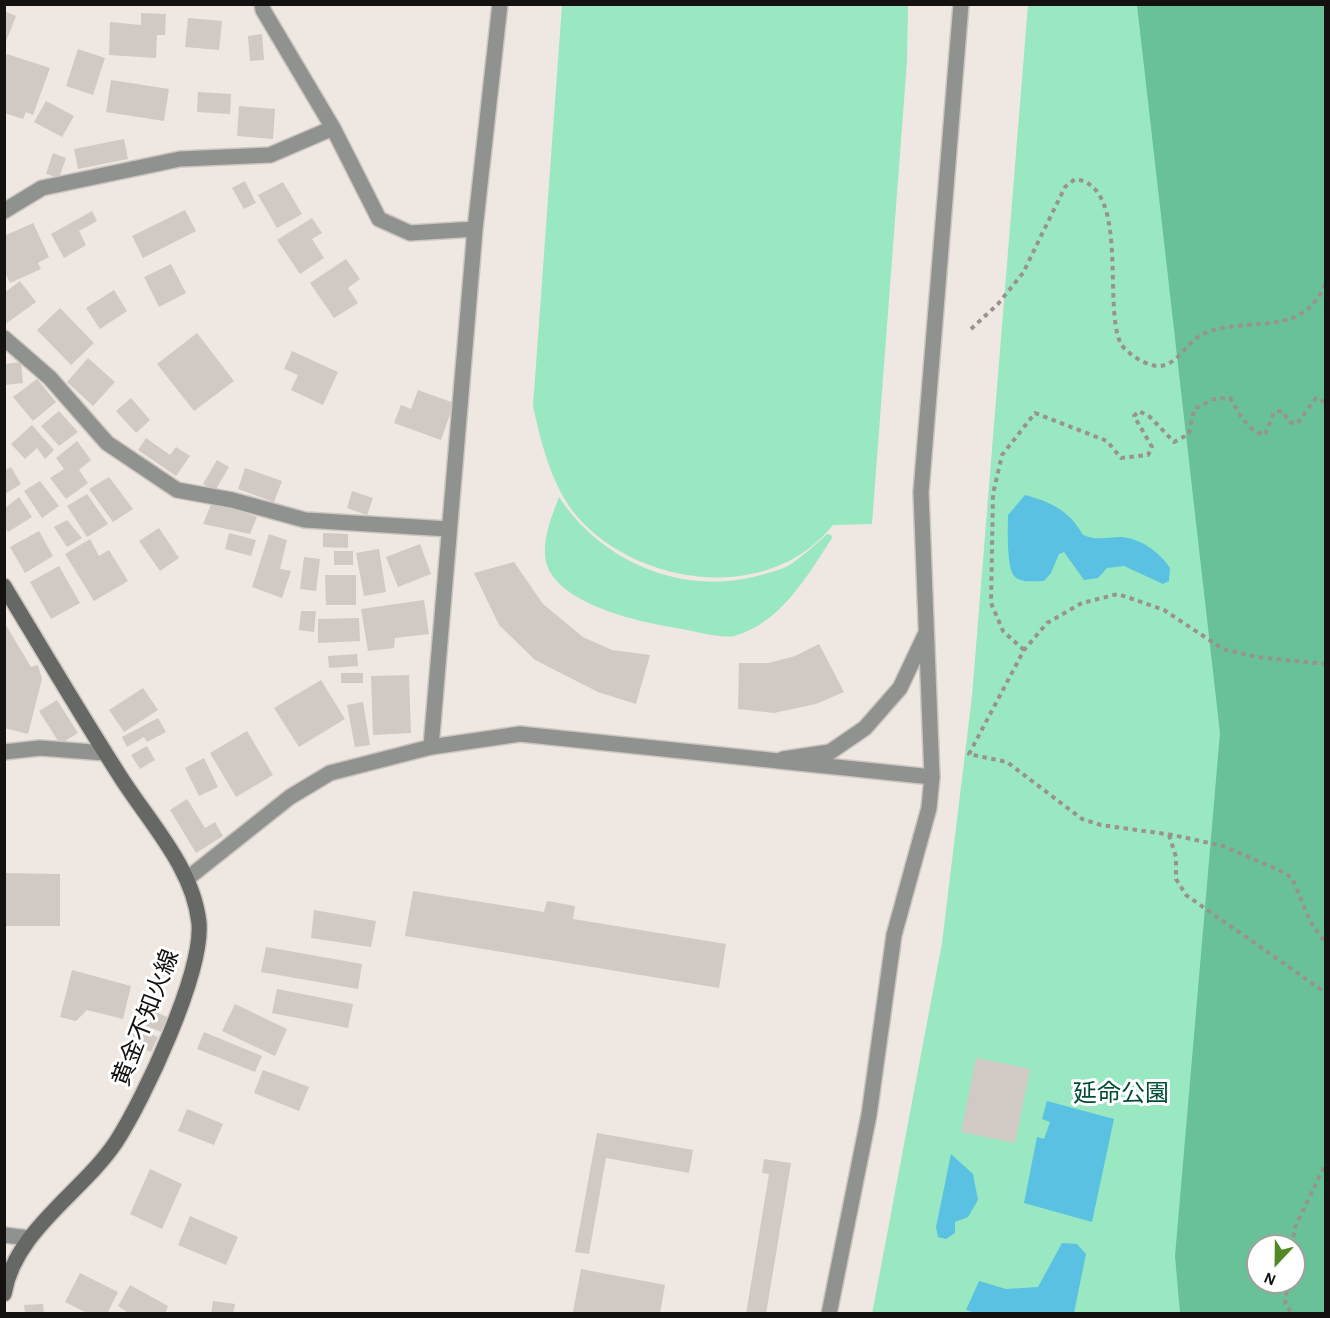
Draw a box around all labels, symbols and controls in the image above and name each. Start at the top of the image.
street label: 黄金不知火線 [107,946,185,1090]
park label: 延命公園 [1073,1080,1169,1108]
north arrow [1246,1234,1306,1294]
text: N [1262,1269,1278,1288]

